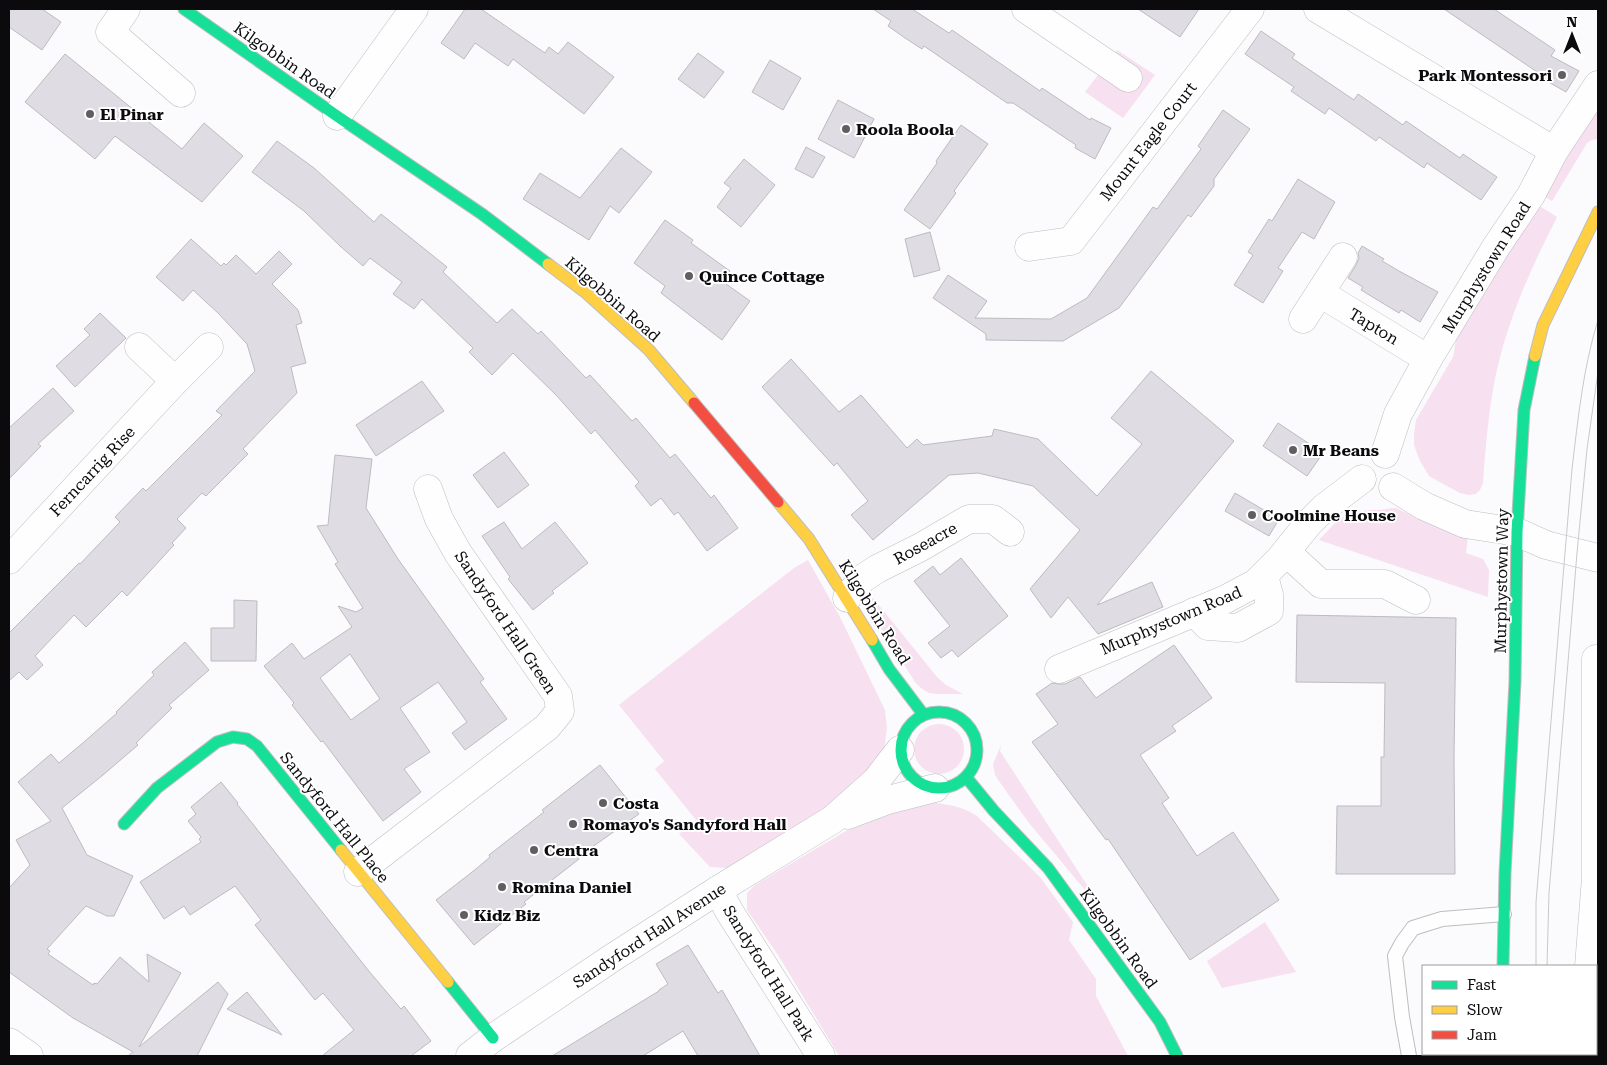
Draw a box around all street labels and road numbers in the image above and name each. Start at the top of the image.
street label: Kilgobbin Road [230,18,339,103]
street label: Mount Eagle Court [1096,78,1201,204]
street label: Murphystown Road [1438,198,1535,337]
street label: Kilgobbin Road [561,253,664,346]
street label: Tapton [1345,304,1402,349]
street label: Ferncarrig Rise [46,422,139,520]
street label: Murphystown Way [1491,508,1512,654]
street label: Roseacre [890,518,960,569]
street label: Sandyford Hall Green [451,547,560,697]
street label: Kilgobbin Road [835,557,914,668]
street label: Murphystown Road [1098,582,1245,659]
street label: Sandyford Hall Place [276,748,393,887]
street label: Sandyford Hall Avenue [569,879,730,992]
street label: Kilgobbin Road [1076,884,1161,992]
street label: Sandyford Hall Park [719,902,818,1045]

